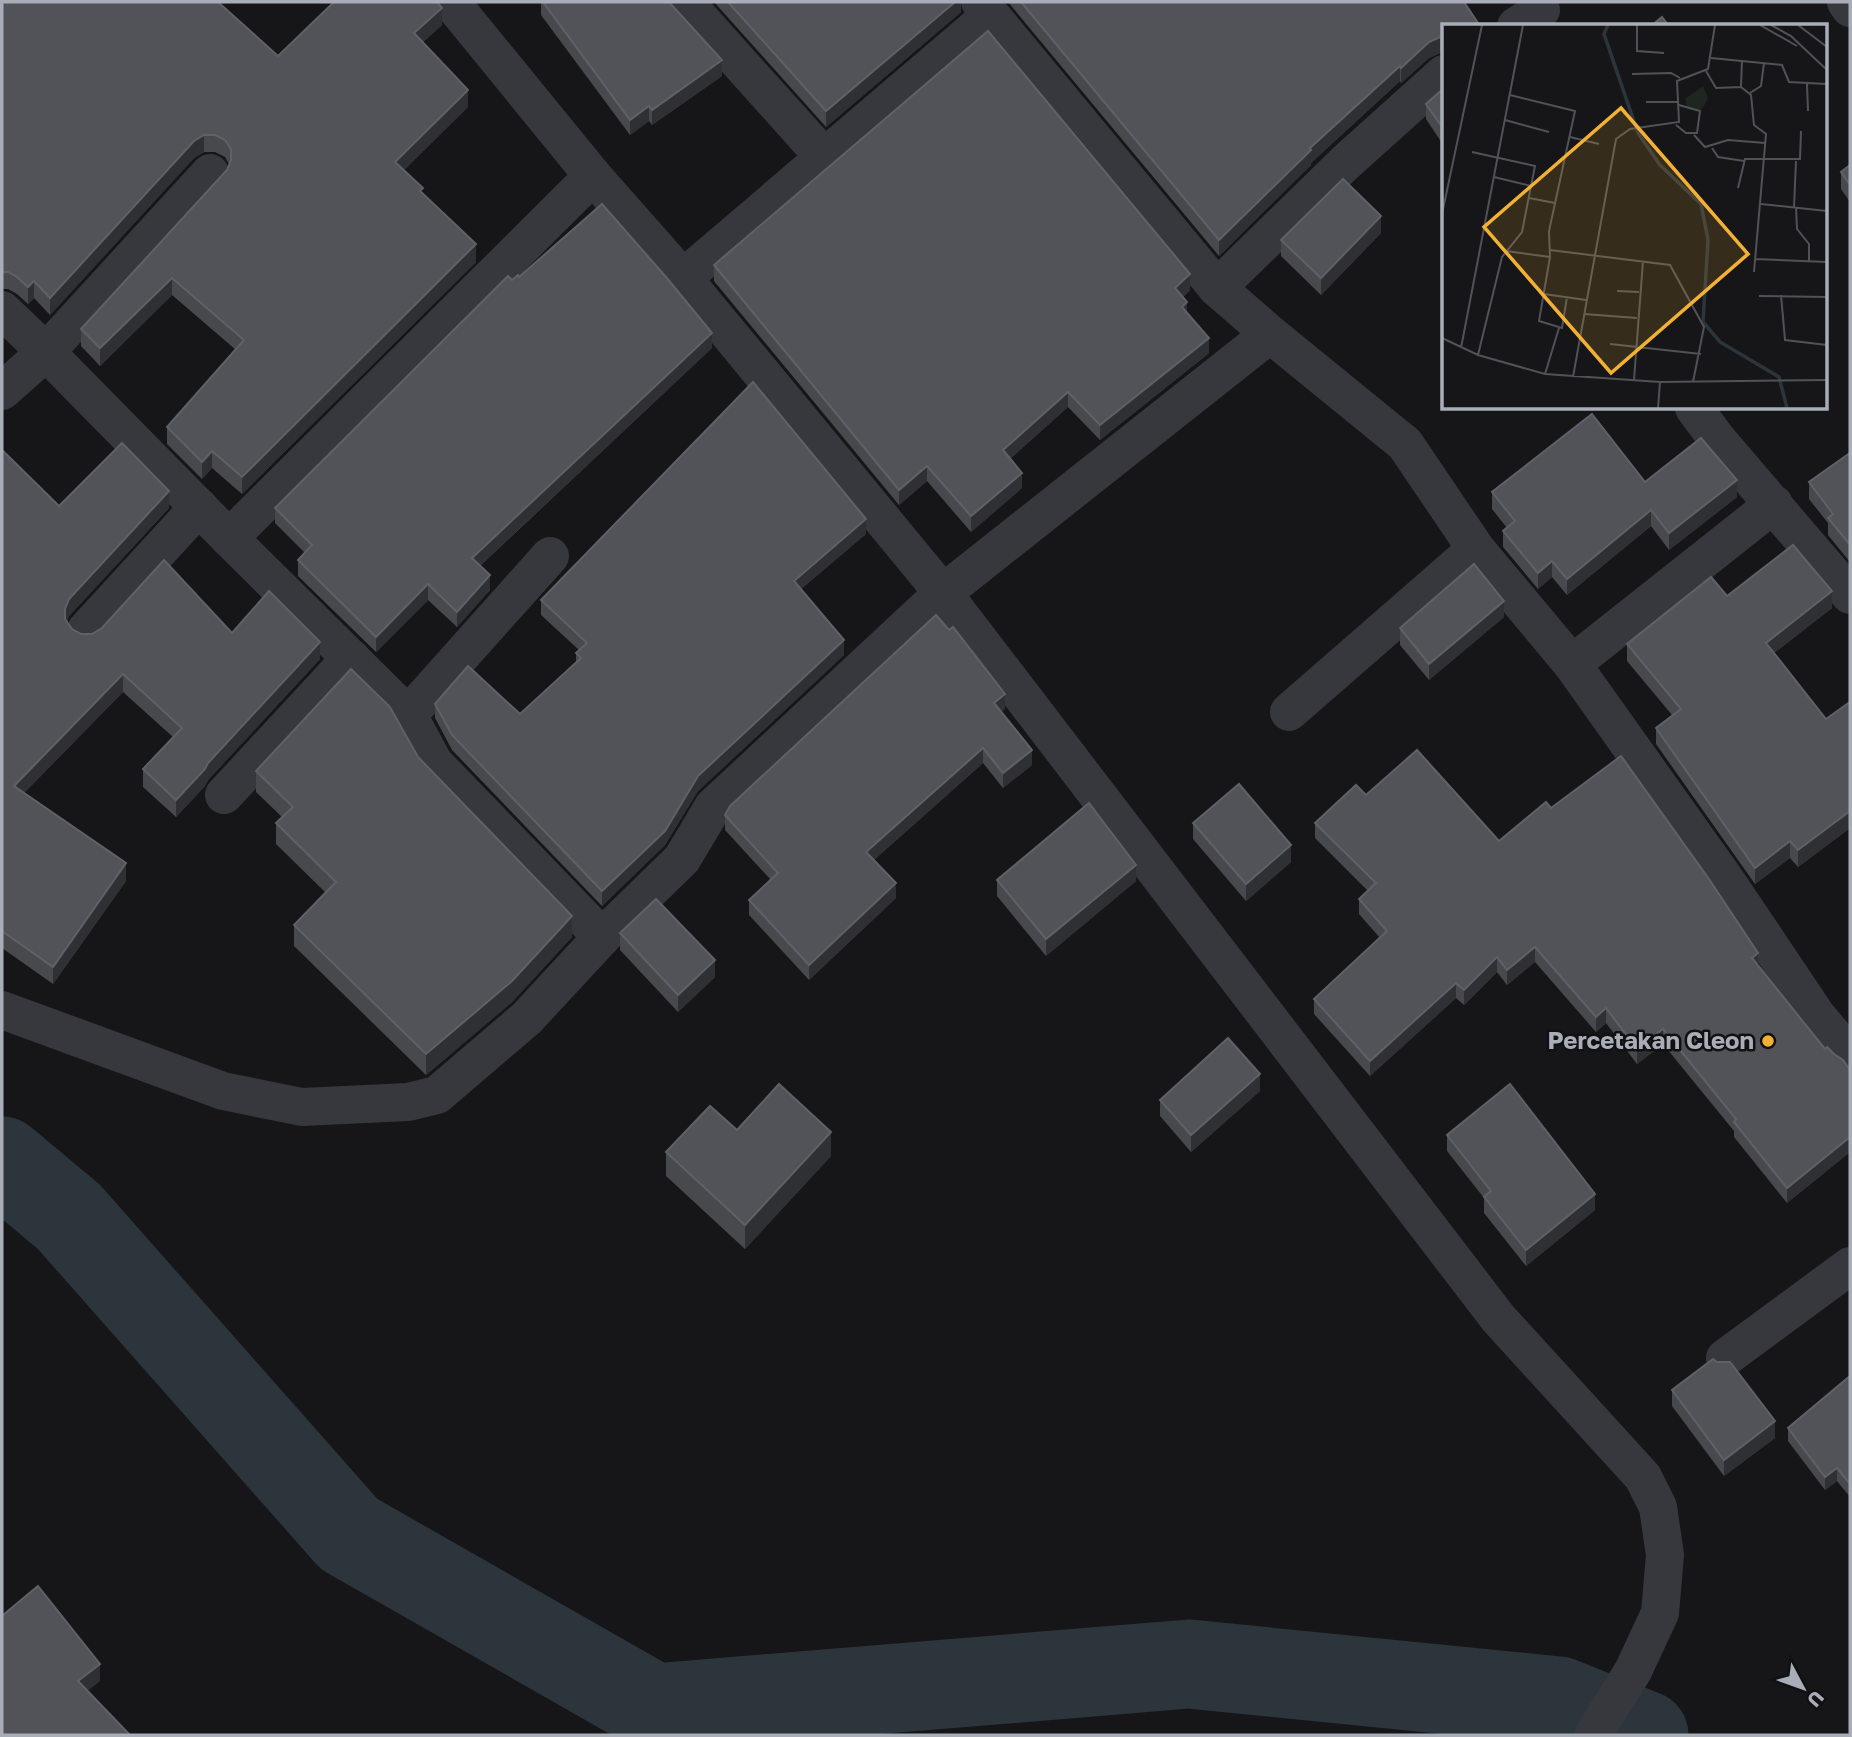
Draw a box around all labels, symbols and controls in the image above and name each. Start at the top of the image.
inset map [1442,24,1828,410]
place label: Percetakan Cleon [1547,1025,1754,1054]
marker: Percetakan Cleon [1760,1033,1776,1049]
north arrow [1768,1653,1838,1723]
text: U [1803,1687,1829,1712]

